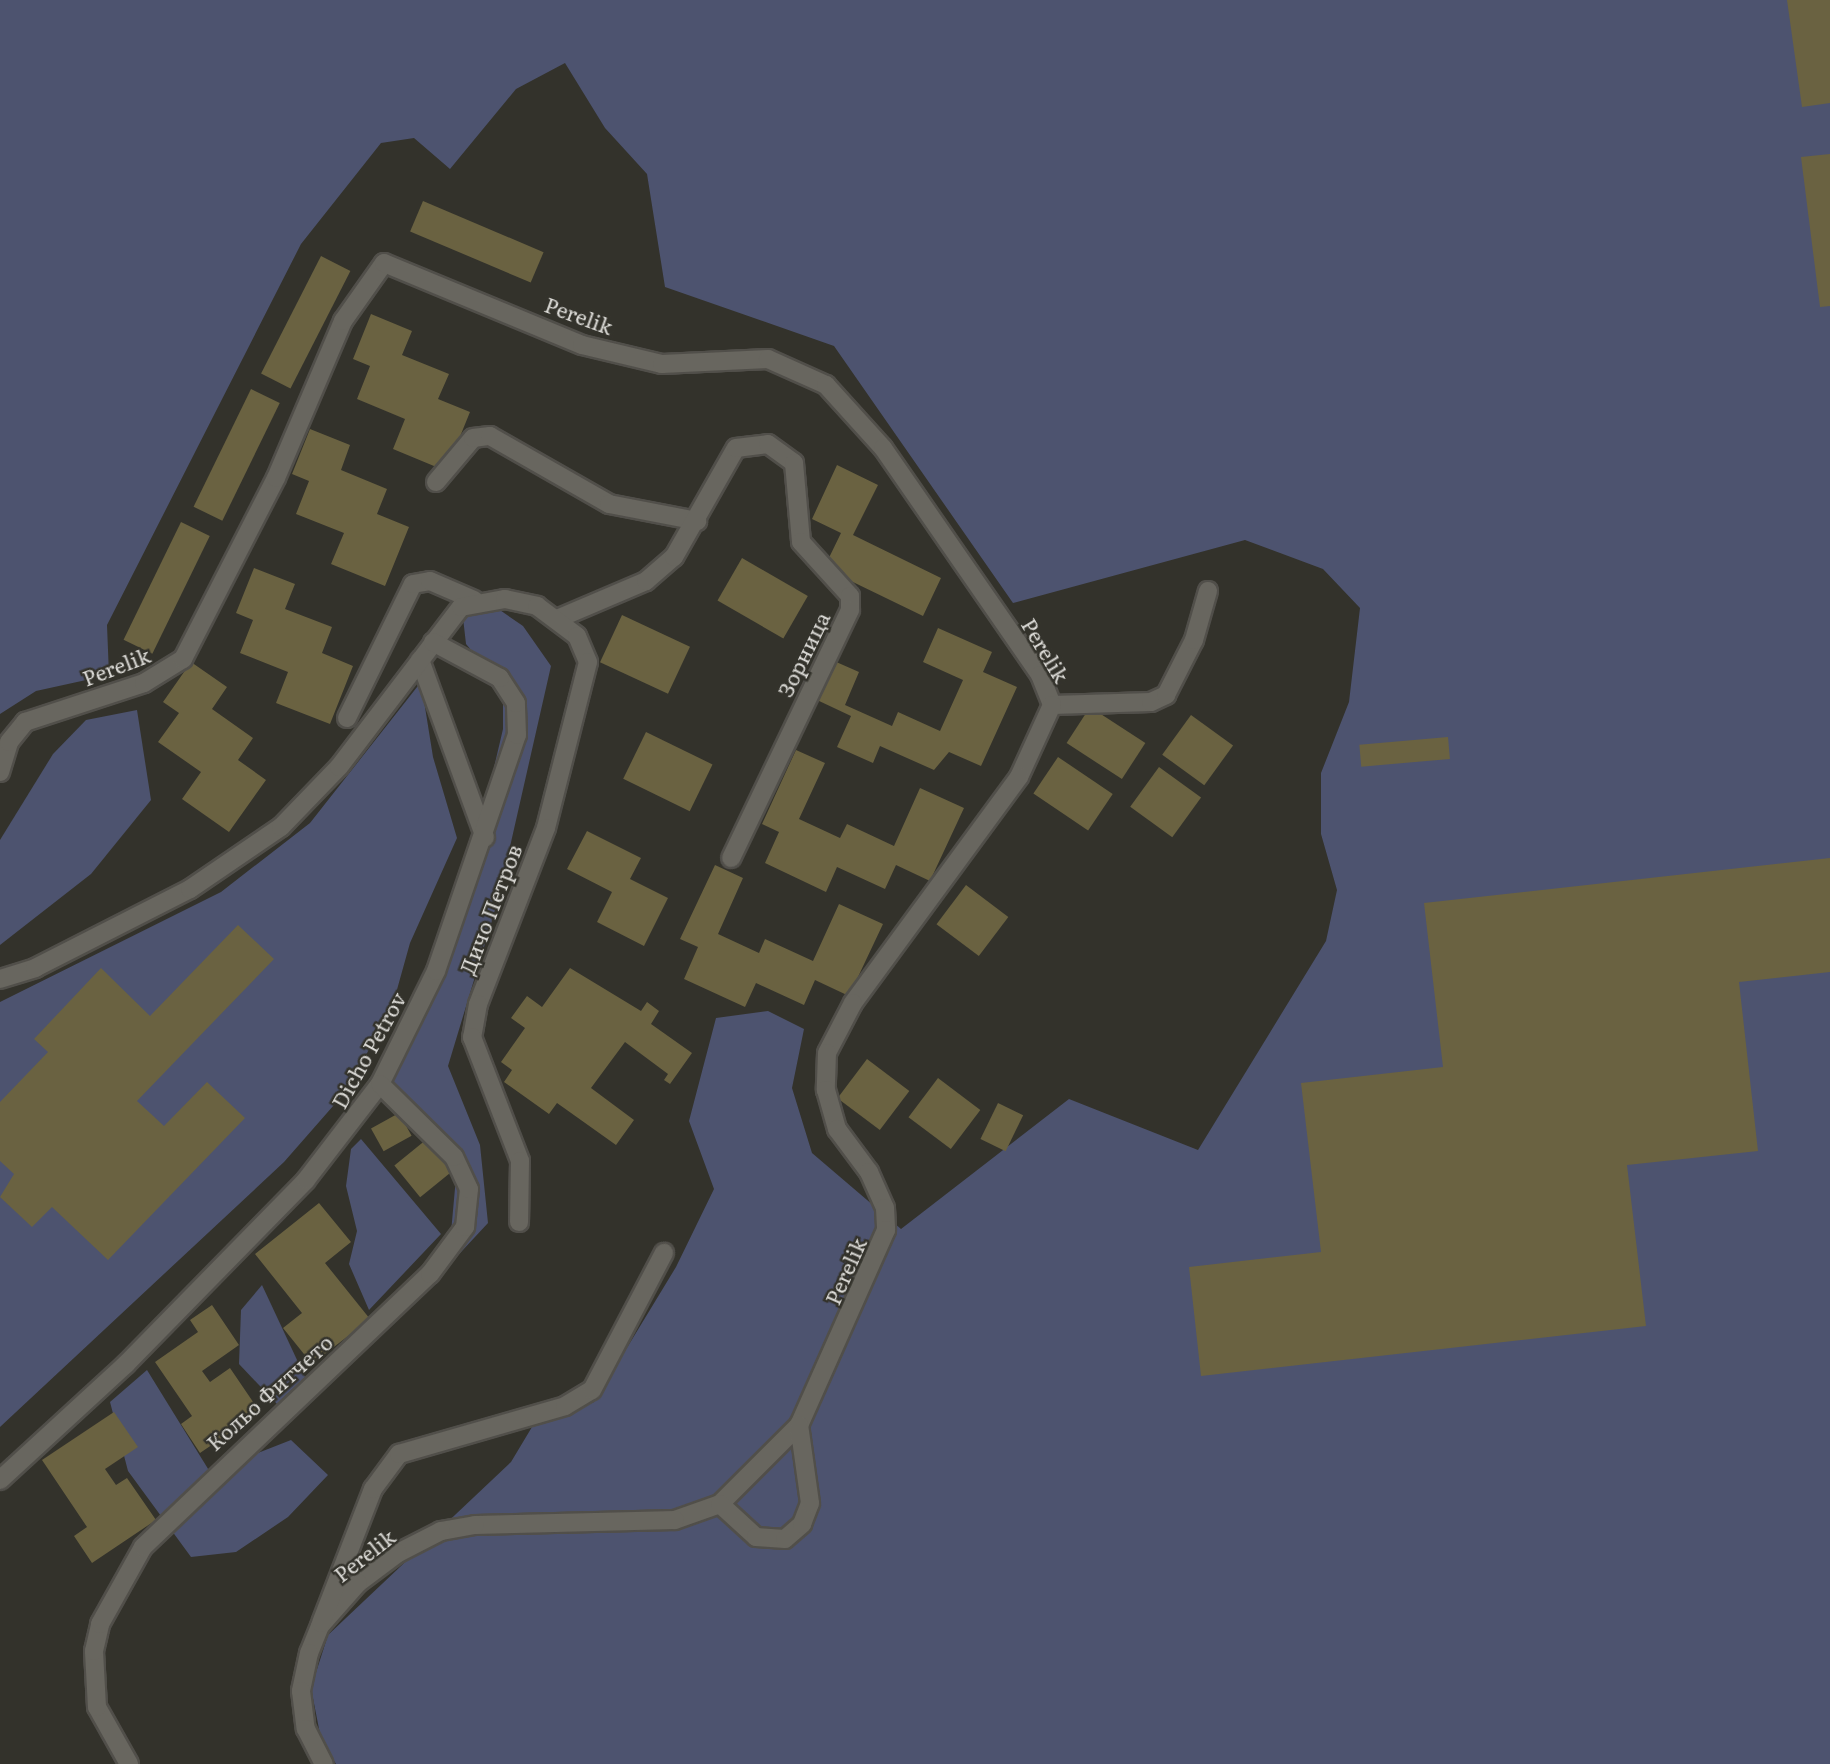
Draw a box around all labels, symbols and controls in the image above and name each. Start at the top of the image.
street label: Perelik [542,291,616,339]
street label: Зорница [772,607,834,701]
street label: Perelik [1017,613,1075,687]
street label: Perelik [79,642,153,690]
street label: Дичо Петров [454,841,526,977]
street label: Dicho Petrov [326,987,410,1113]
street label: Perelik [819,1234,871,1308]
street label: Кольо Фитчето [201,1329,337,1455]
street label: Perelik [328,1523,400,1587]

